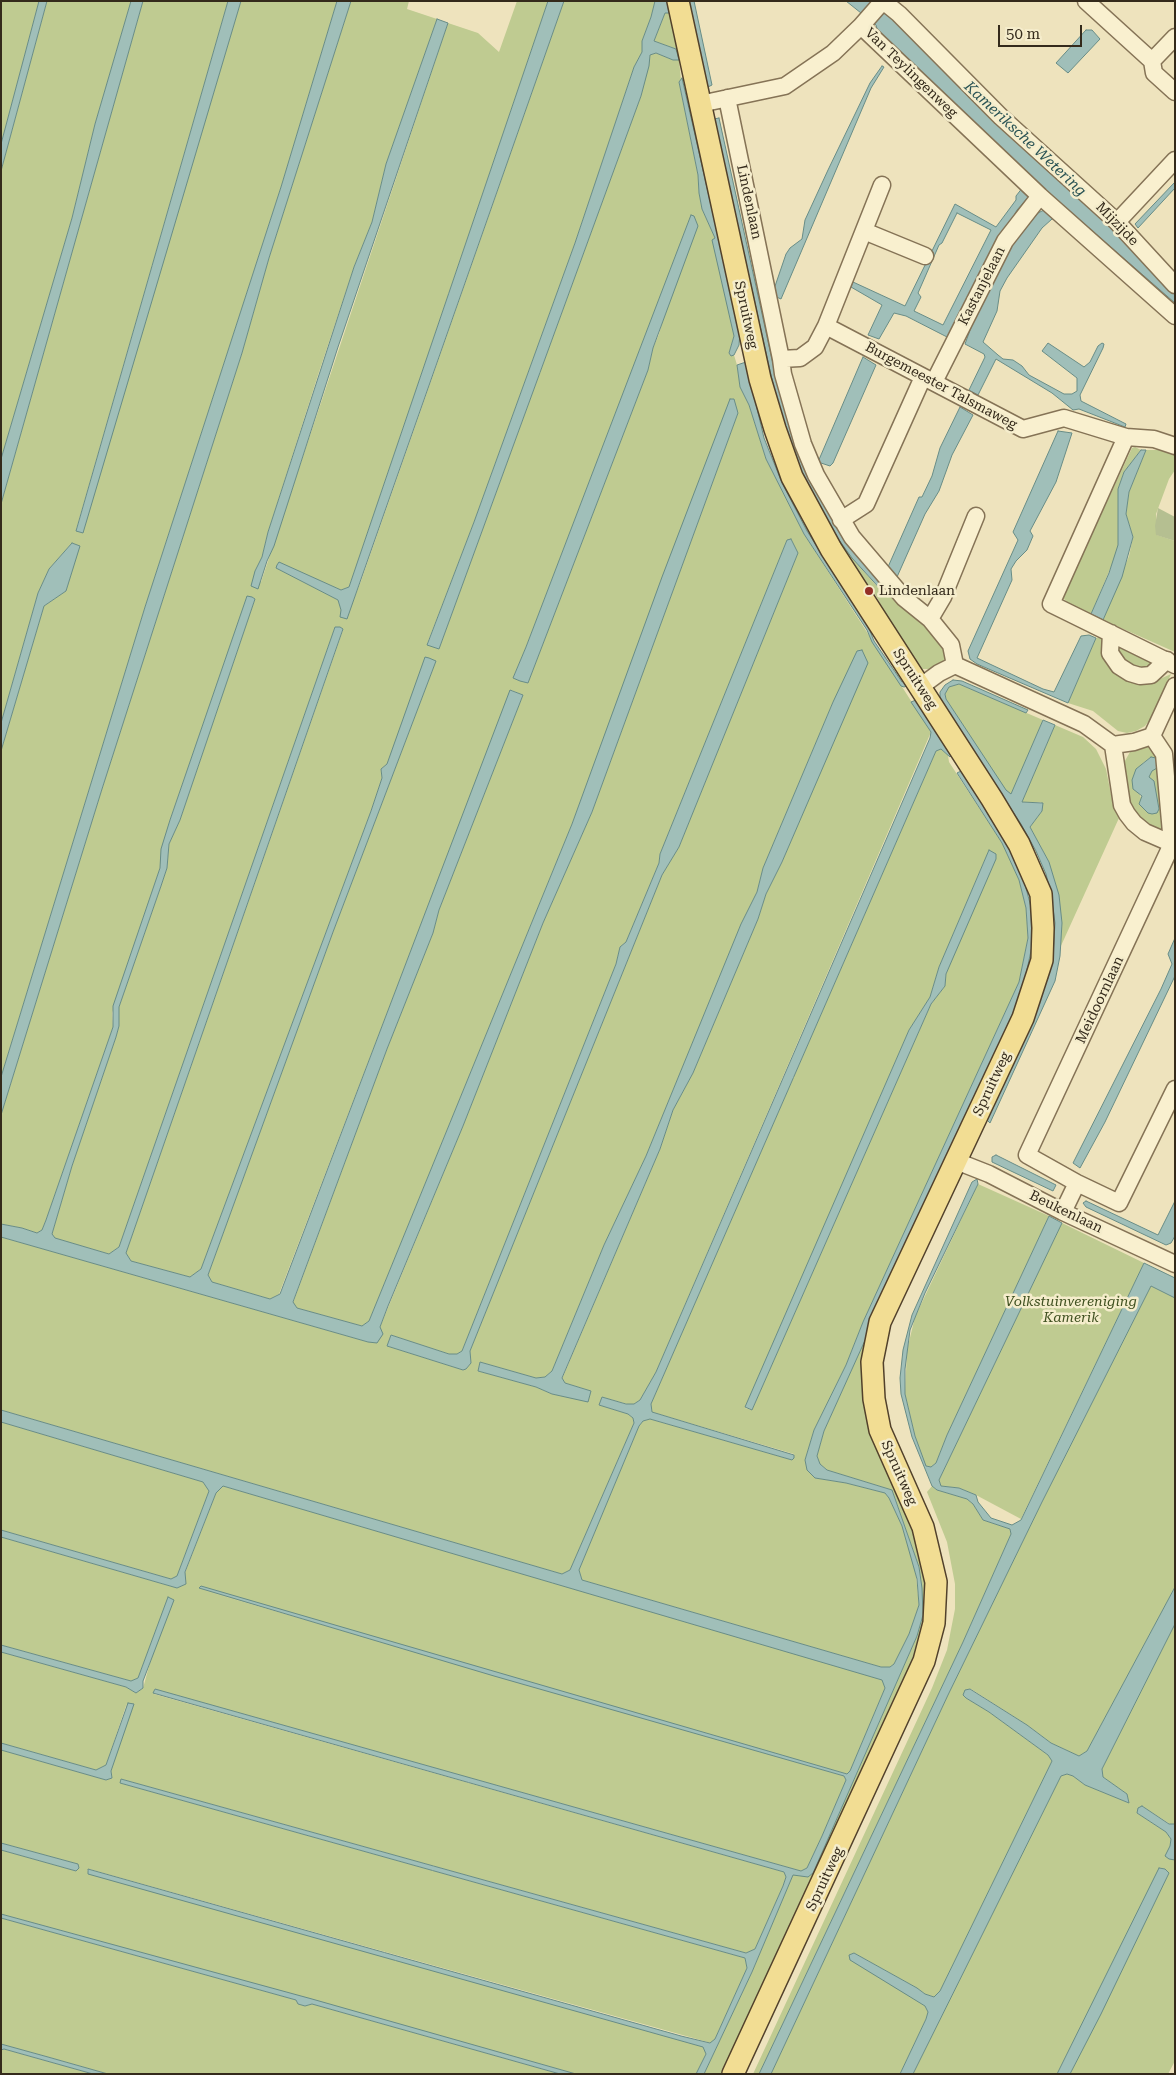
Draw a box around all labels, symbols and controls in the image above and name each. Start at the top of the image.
scale bar [1001,15,1085,47]
street label: Van Teylingenweg [861,25,961,121]
text: 50 m [1006,25,1040,43]
water label: Kameriksche Wetering [960,78,1090,200]
street label: Lindenlaan [733,163,765,241]
street label: Mijzijde [1092,199,1142,249]
street label: Kastanjelaan [955,244,1009,328]
street label: Spruitweg [731,279,761,351]
street label: Burgemeester Talsmaweg [862,339,1020,433]
place label: Lindenlaan [879,583,955,599]
marker: Lindenlaan [863,585,875,597]
street label: Spruitweg [889,645,941,713]
street label: Meidoornlaan [1072,954,1128,1046]
street label: Spruitweg [970,1049,1014,1119]
street label: Beukenlaan [1027,1187,1105,1237]
park label: Volkstuinvereniging Kamerik [1005,1294,1137,1326]
street label: Spruitweg [877,1438,921,1508]
street label: Spruitweg [803,1844,847,1914]

